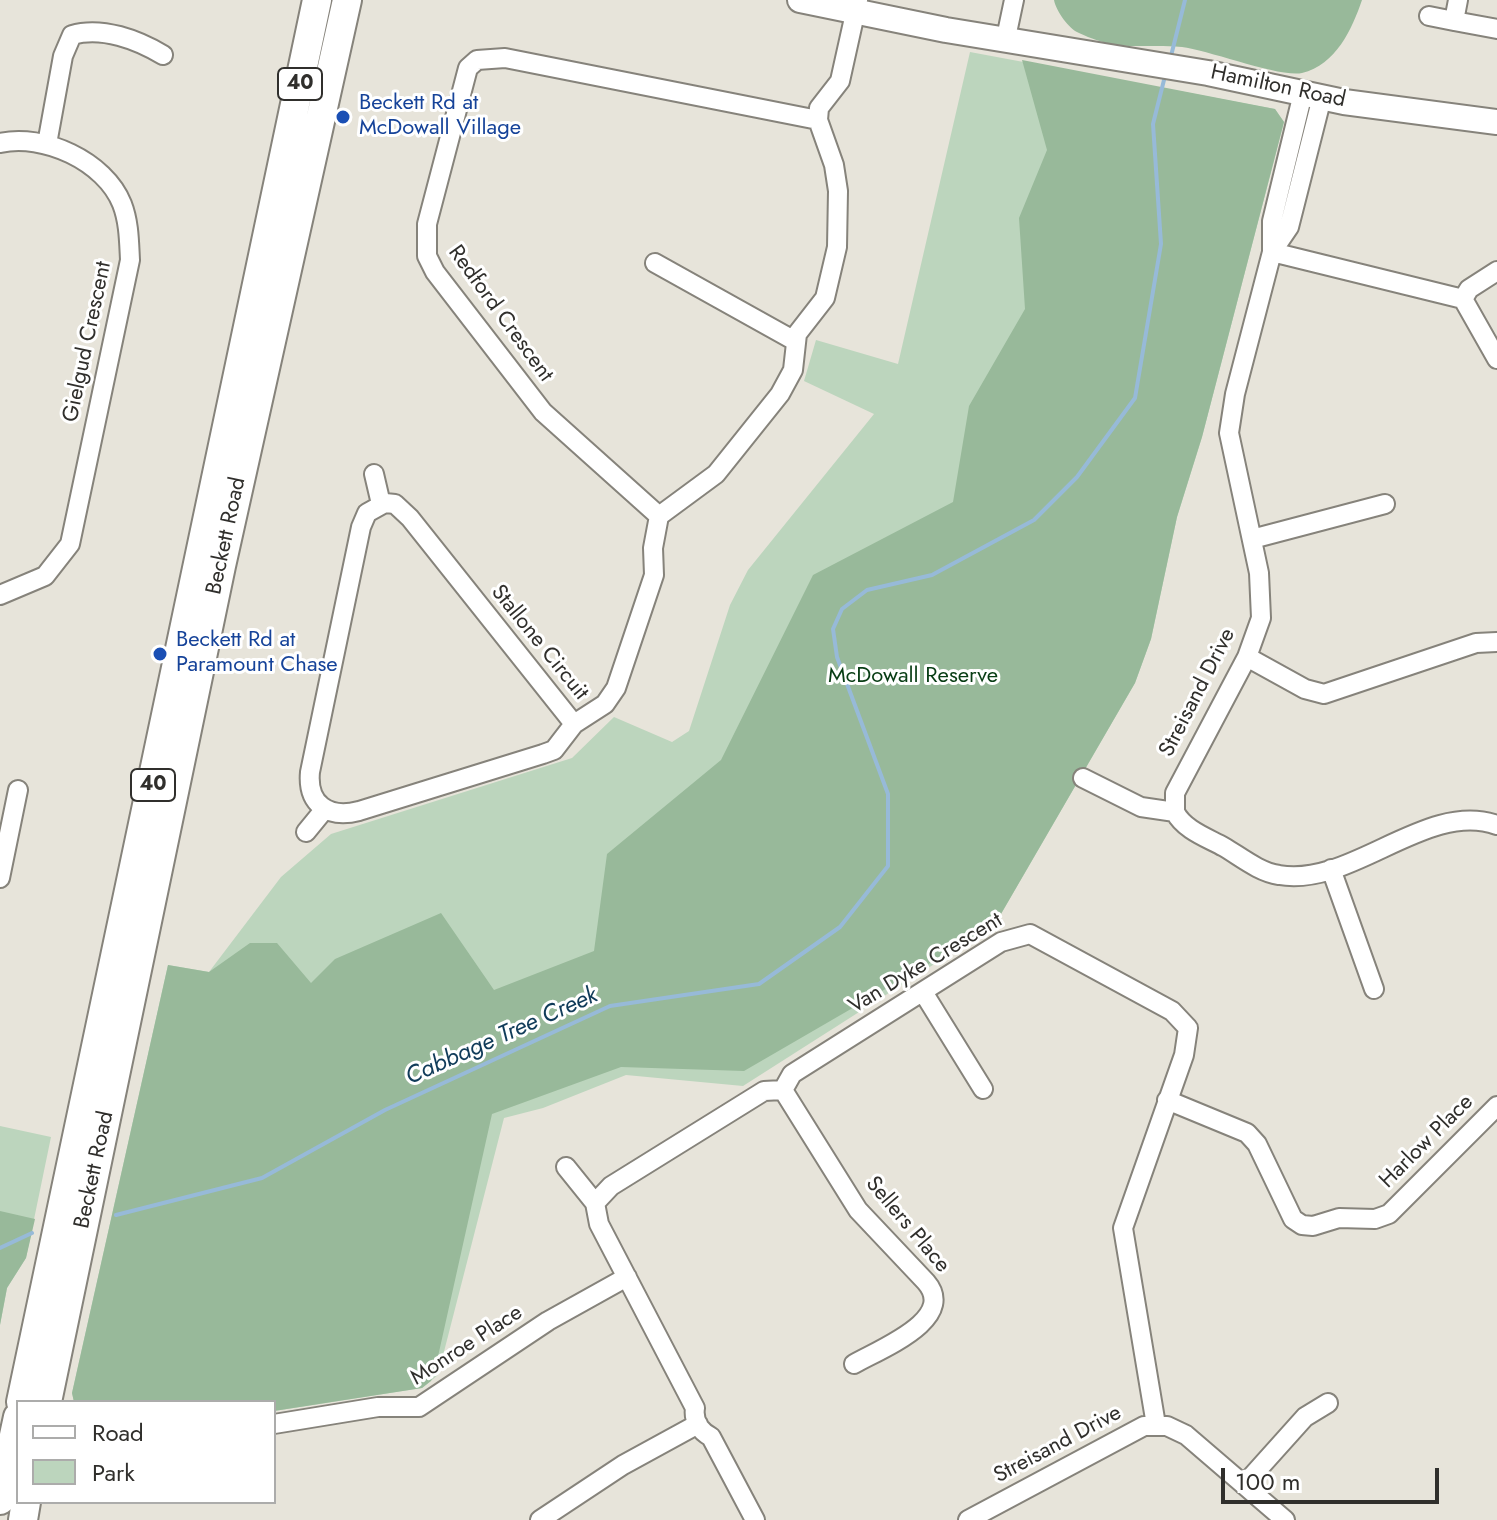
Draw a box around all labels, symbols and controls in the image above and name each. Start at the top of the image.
street label: Hamilton Road [1208,60,1348,114]
road number: 40 [278,68,322,100]
place label: Beckett Rd at McDowall Village [359,91,521,142]
marker: Beckett Rd at McDowall Village [334,108,352,126]
street label: Redford Crescent [442,241,558,387]
street label: Gielgud Crescent [58,259,118,425]
street label: Beckett Road [202,475,252,597]
street label: Stallone Circuit [484,580,594,706]
street label: Streisand Drive [1154,624,1242,762]
place label: Beckett Rd at Paramount Chase [176,628,338,680]
marker: Beckett Rd at Paramount Chase [151,645,169,663]
park label: McDowall Reserve [828,664,998,690]
road number: 40 [131,769,175,801]
street label: Van Dyke Crescent [844,908,1008,1020]
water label: Cabbage Tree Creek [402,982,602,1092]
street label: Harlow Place [1375,1090,1479,1194]
street label: Beckett Road [70,1109,120,1231]
street label: Sellers Place [859,1172,955,1278]
street label: Monroe Place [406,1300,528,1392]
legend [16,1400,276,1504]
street label: Streisand Drive [990,1400,1126,1490]
text: Road [92,1415,144,1450]
scale bar [1225,1452,1443,1502]
text: Park [92,1455,135,1490]
text: 100 m [1235,1464,1301,1499]

